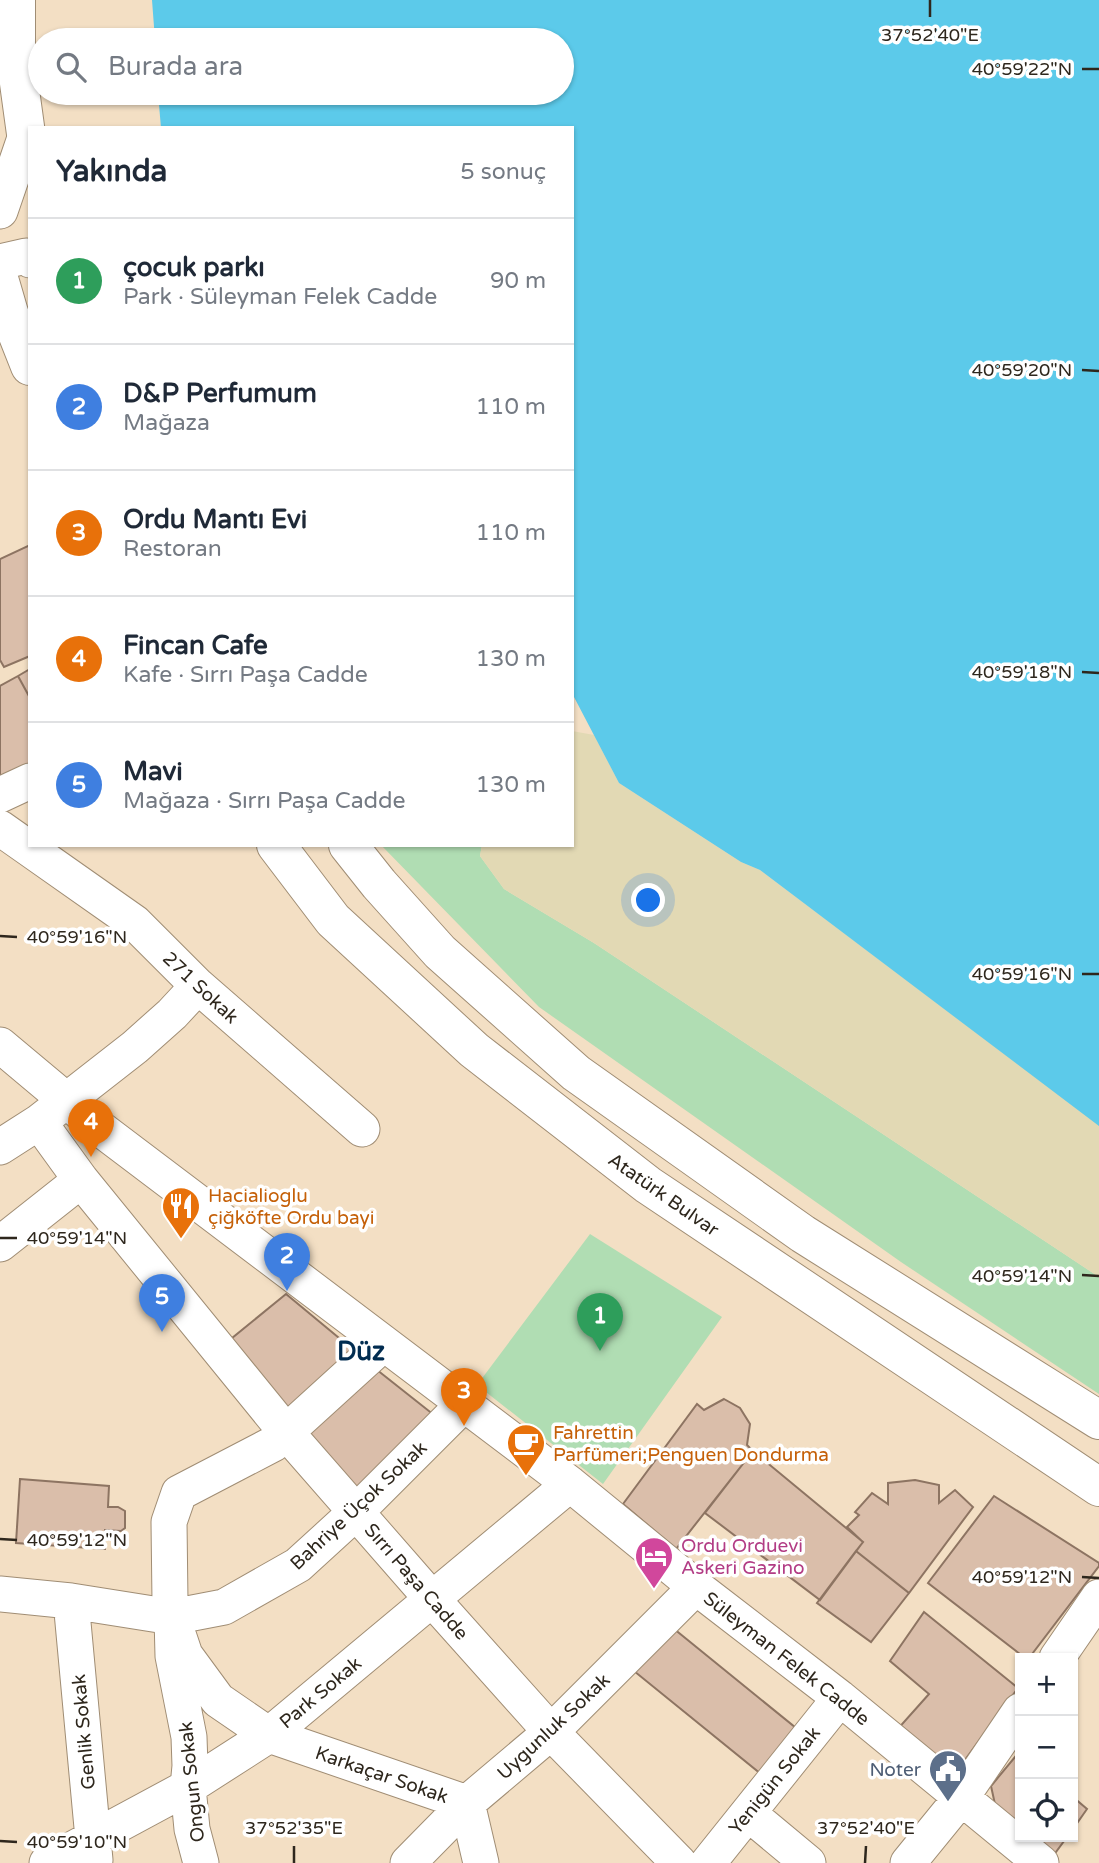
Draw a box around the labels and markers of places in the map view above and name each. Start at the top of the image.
pin: 4 [68,1099,114,1157]
restaurant icon: Hacialioglu çiğköfte Ordu bayi [160,1185,202,1240]
place label: Hacialioglu çiğköfte Ordu bayi [208,1185,375,1229]
pin: 2 [264,1233,310,1291]
pin: 5 [139,1274,185,1332]
pin: 1 [577,1293,623,1351]
pin: 3 [441,1368,487,1426]
cafe icon: Fahrettin Parfümeri;Penguen Dondurma [505,1422,547,1477]
place label: Fahrettin Parfümeri;Penguen Dondurma [553,1422,829,1466]
hotel icon: Ordu Orduevi Askeri Gazino [633,1535,675,1590]
place label: Ordu Orduevi Askeri Gazino [681,1535,805,1579]
public building icon: Noter [927,1748,969,1803]
place label: Noter [869,1759,922,1781]

